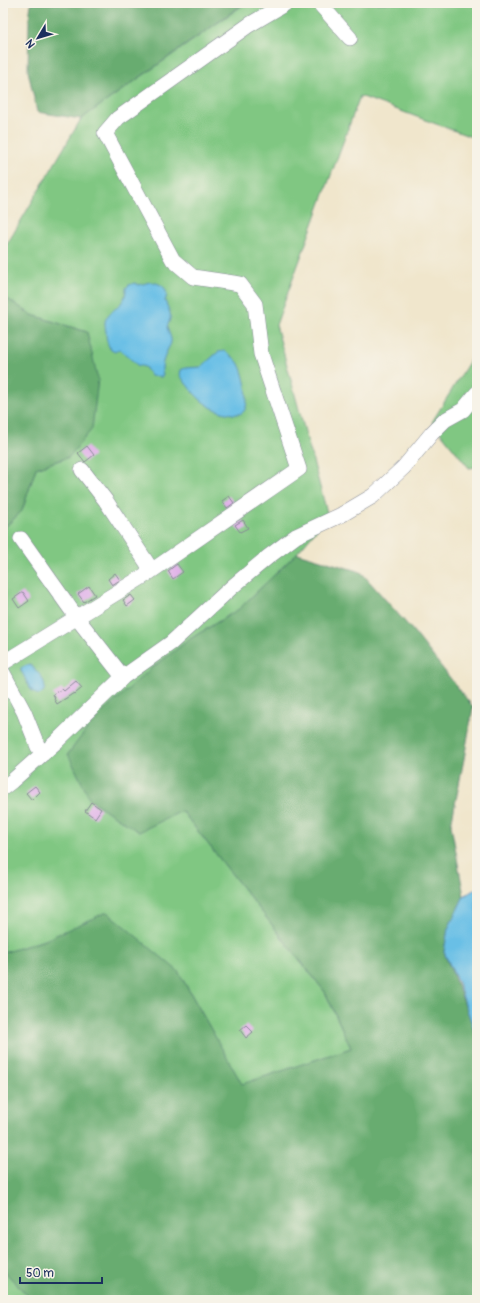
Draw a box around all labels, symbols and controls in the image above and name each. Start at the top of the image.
north arrow [18,18,58,58]
text: N [23,36,38,51]
scale bar [20,1259,102,1285]
text: 50 m [26,1266,54,1281]

